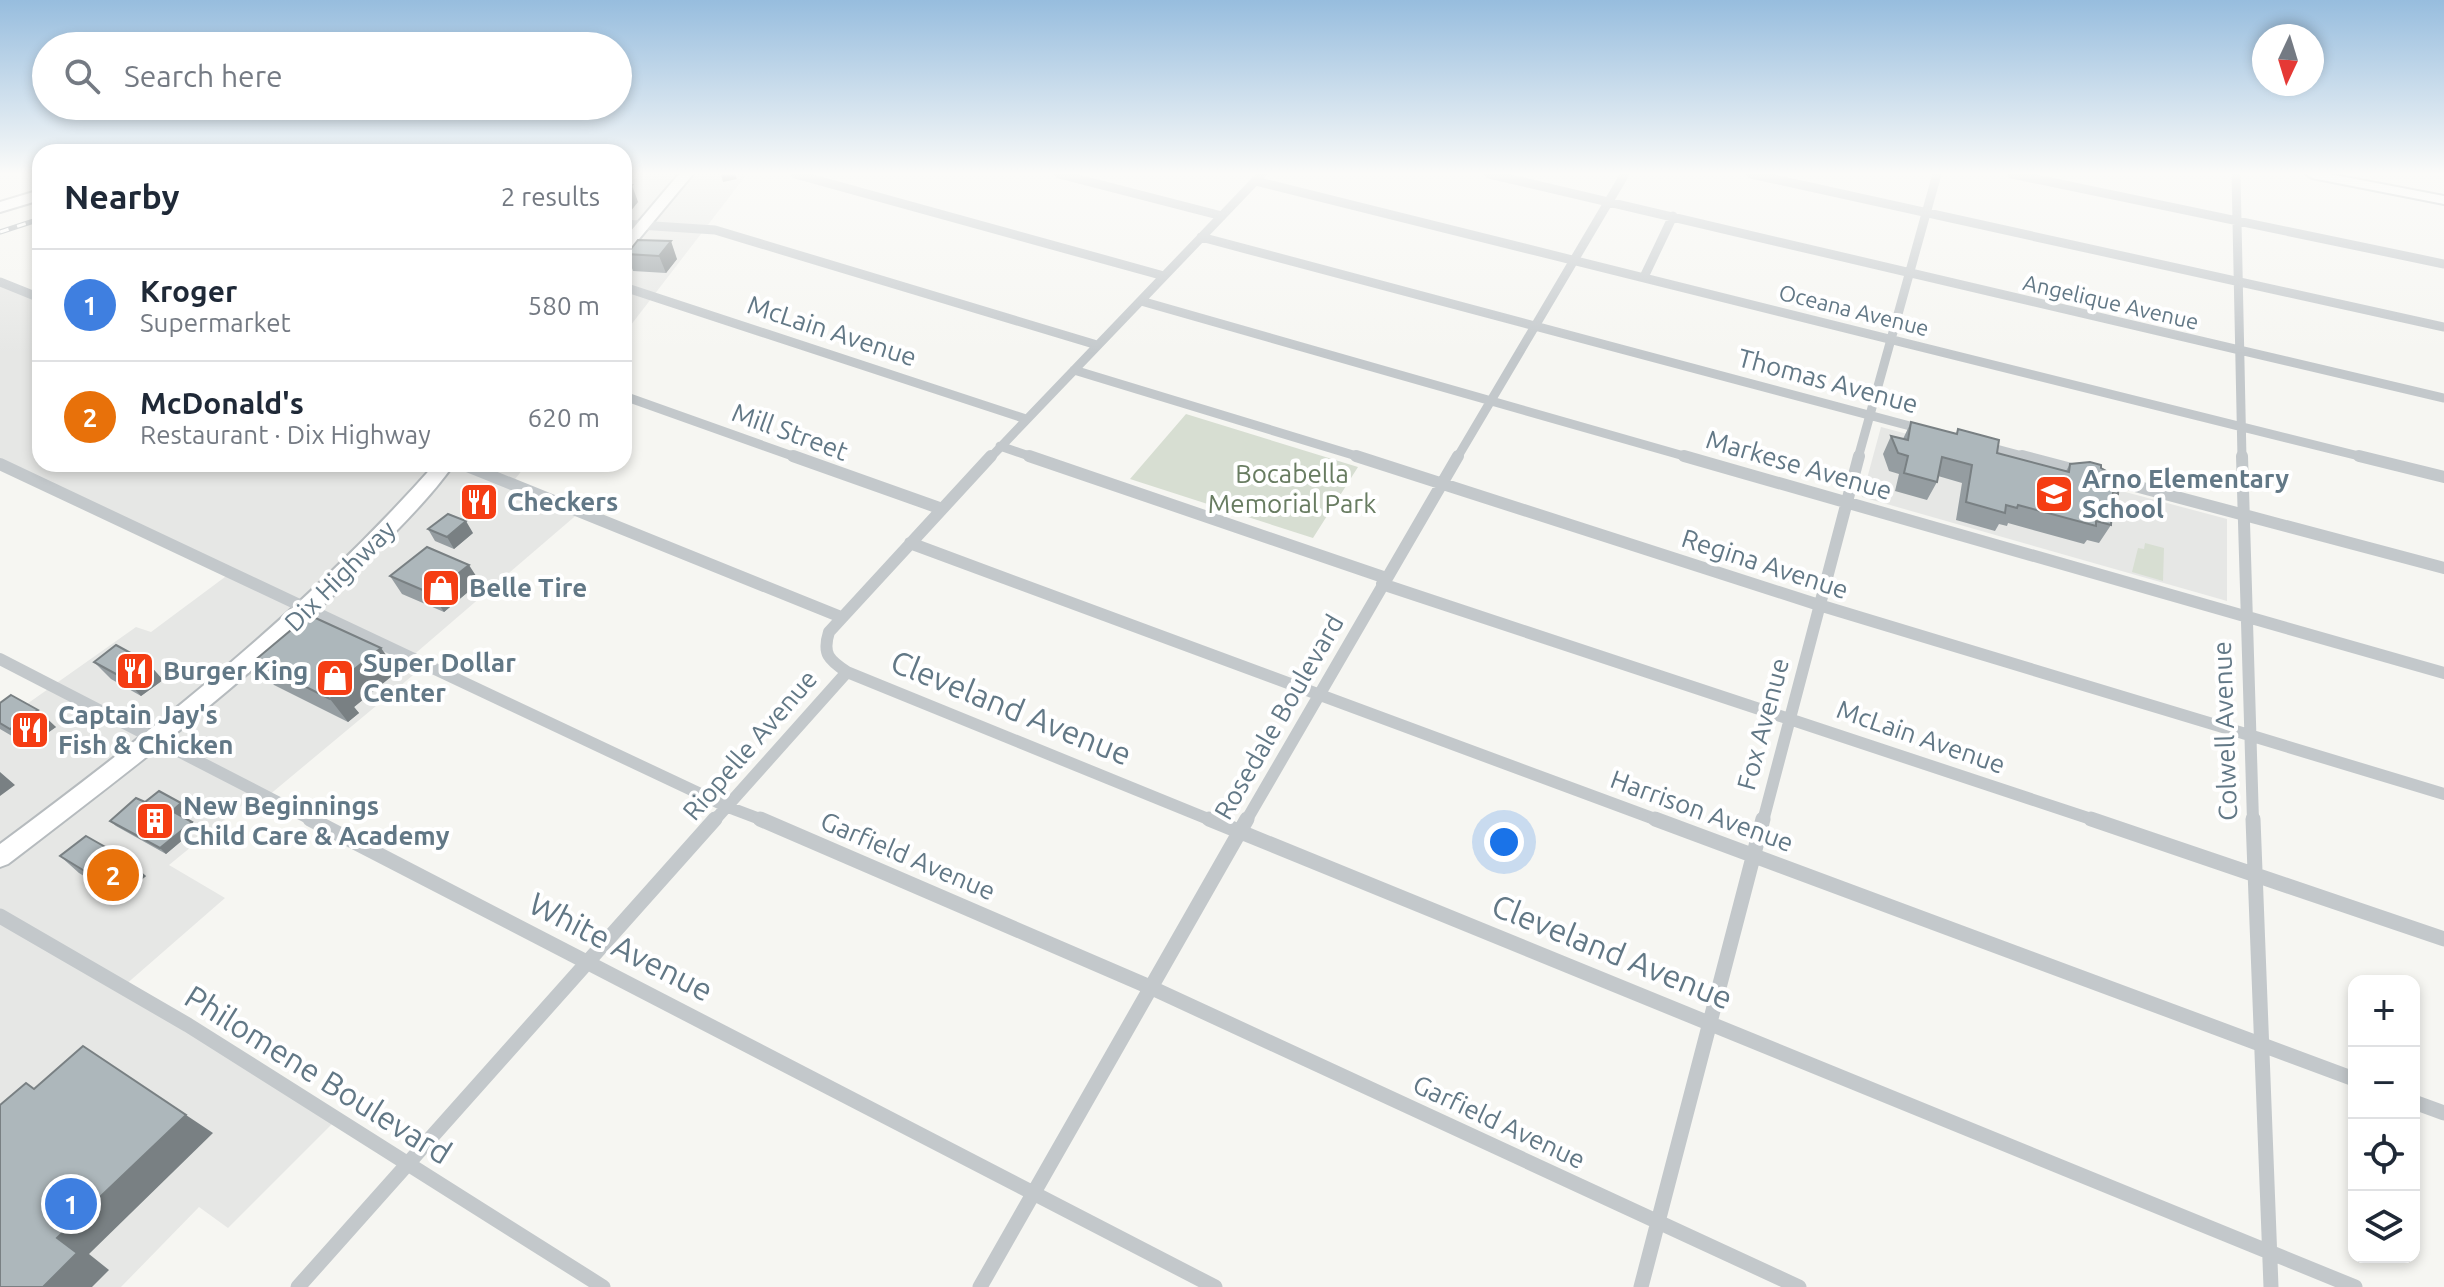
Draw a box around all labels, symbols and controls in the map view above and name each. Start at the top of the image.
north arrow [2252,24,2324,96]
search box [32,32,632,120]
icon: search [60,54,104,98]
text: Search here [124,59,283,93]
text: Nearby [64,177,179,215]
text: 2 results [501,182,600,211]
street label: Angelique Avenue [2021,269,2201,334]
text: Kroger [140,274,237,308]
street label: Oceana Avenue [1777,279,1932,340]
street label: McLain Avenue [744,290,920,372]
text: 1 [83,291,97,320]
text: 580 m [528,291,600,320]
text: Supermarket [140,308,291,337]
street label: Thomas Avenue [1735,343,1921,418]
text: McDonald's [140,386,304,420]
street label: Mill Street [728,397,852,466]
text: 2 [83,403,97,432]
text: 620 m [528,403,600,432]
text: Restaurant · Dix Highway [140,420,431,449]
street label: Markese Avenue [1703,424,1895,505]
park label: Bocabella Memorial Park [1208,459,1376,518]
place label: Arno Elementary School [2082,464,2289,523]
school or university icon: Arno Elementary School [2033,473,2075,515]
restaurant icon: Checkers [458,481,500,523]
place label: Checkers [507,487,618,516]
street label: Dix Highway [278,514,401,637]
street label: Regina Avenue [1678,523,1852,604]
shop icon: Belle Tire [420,567,462,609]
place label: Belle Tire [469,573,587,602]
street label: Rosedale Boulevard [1208,609,1349,824]
street label: Colwell Avenue [2207,641,2242,821]
street label: Cleveland Avenue [886,642,1137,772]
place label: Super Dollar Center [363,648,516,707]
restaurant icon: Burger King [114,650,156,692]
street label: Fox Avenue [1731,655,1794,793]
place label: Burger King [163,656,308,685]
shop icon: Super Dollar Center [314,657,356,699]
street label: Riopelle Avenue [677,664,823,825]
street label: McLain Avenue [1833,694,2009,779]
place label: Captain Jay's Fish & Chicken [58,700,233,759]
restaurant icon: Captain Jay's Fish & Chicken [9,709,51,751]
street label: Harrison Avenue [1607,764,1798,857]
place label: New Beginnings Child Care & Academy [183,791,450,850]
building icon: New Beginnings Child Care & Academy [134,800,176,842]
street label: Garfield Avenue [817,806,1000,905]
your location [1484,822,1524,862]
pin: 2 [87,845,139,905]
street label: White Avenue [524,884,719,1008]
street label: Cleveland Avenue [1487,886,1738,1016]
map controls [2348,975,2420,1263]
button: + [2348,975,2420,1047]
street label: Philomene Boulevard [179,978,458,1171]
button: − [2348,1047,2420,1119]
street label: Garfield Avenue [1409,1069,1590,1174]
button: locate [2348,1119,2420,1191]
pin: 1 [45,1174,97,1234]
button: layers [2348,1191,2420,1263]

